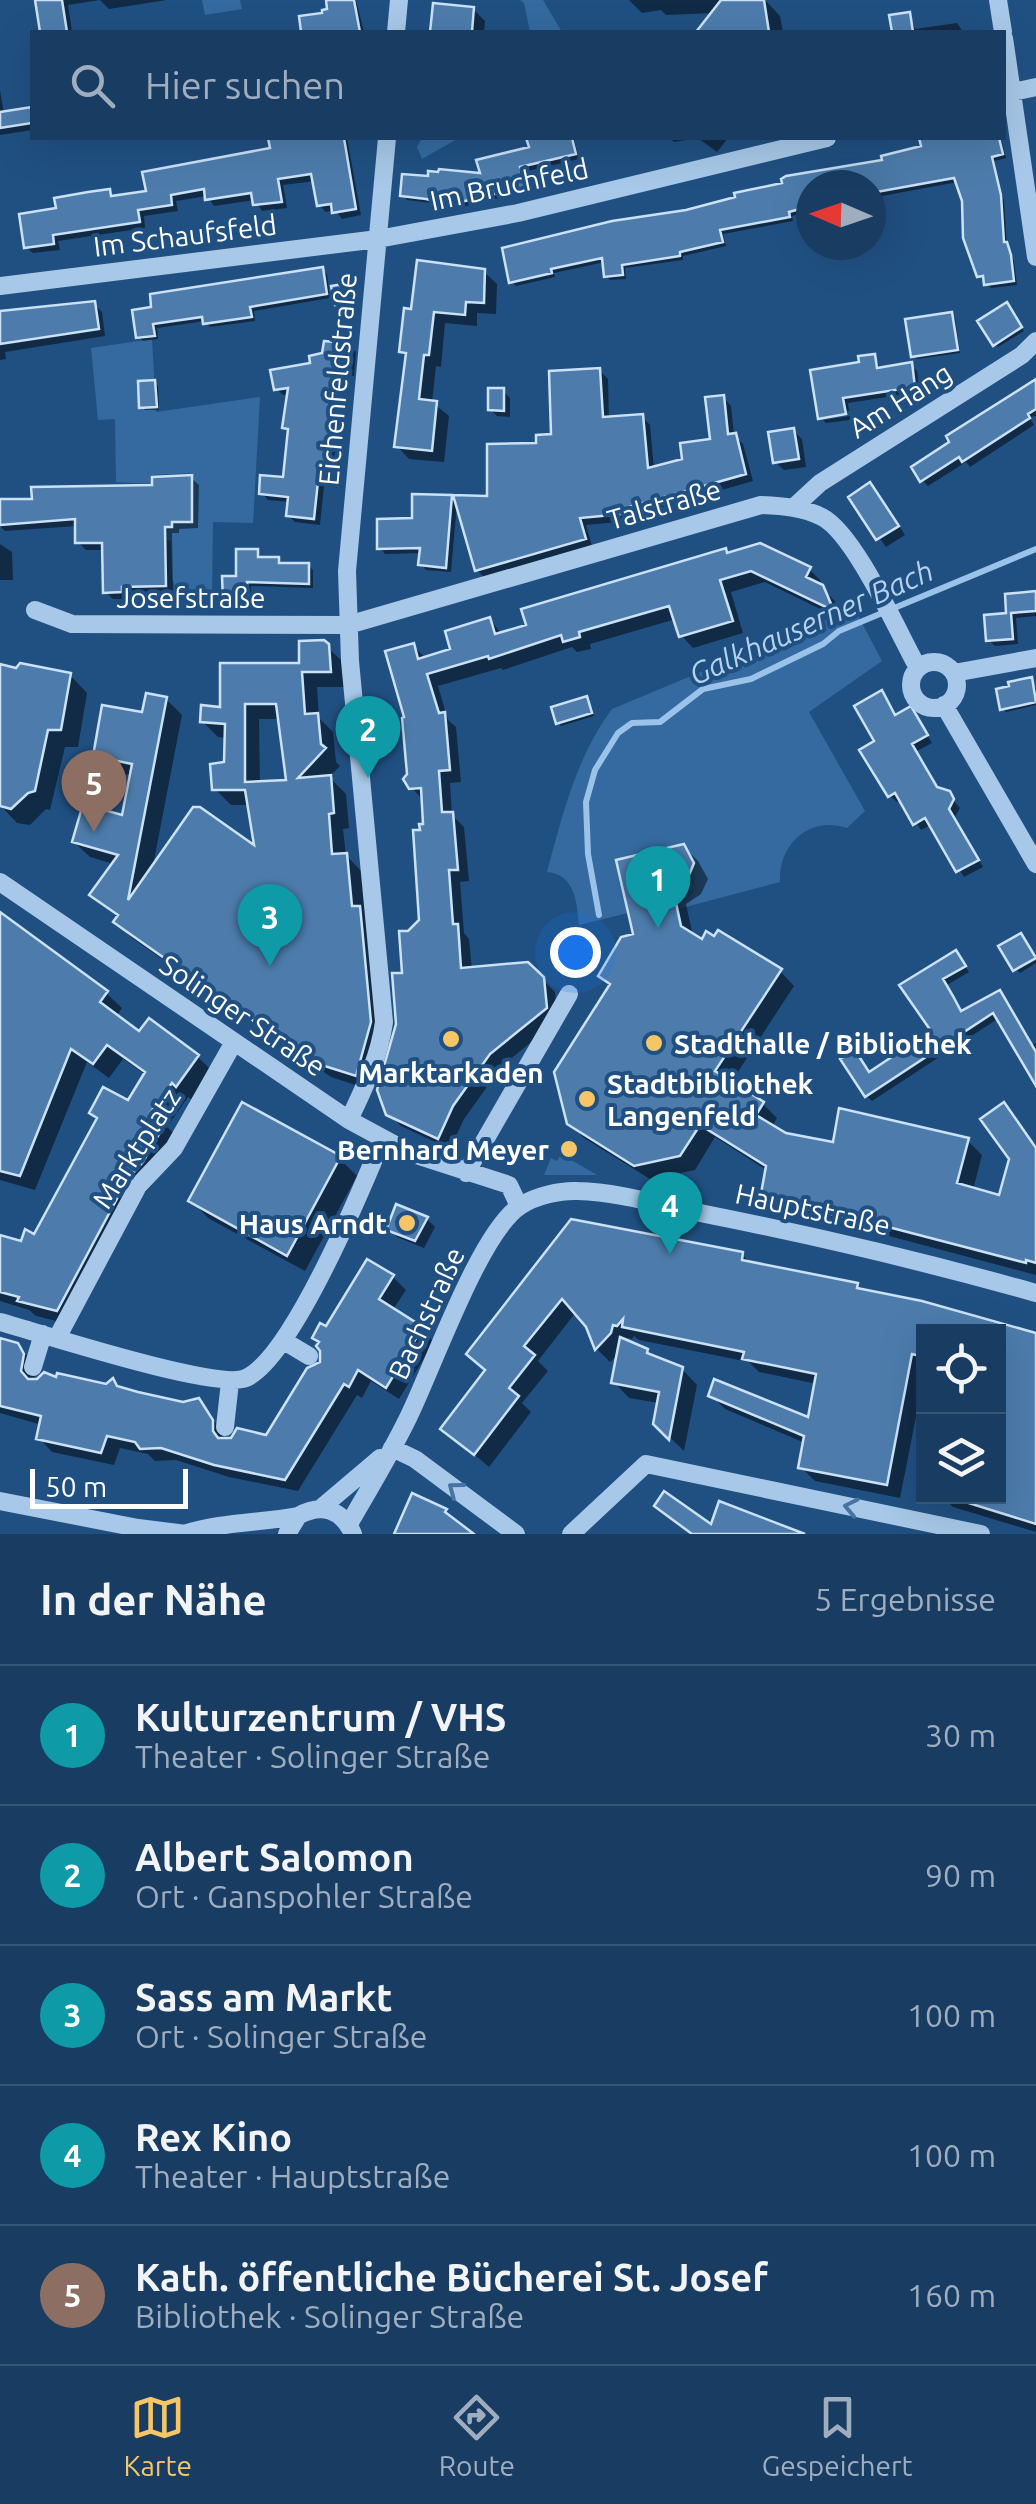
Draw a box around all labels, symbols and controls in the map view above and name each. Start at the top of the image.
search box [30,30,1006,140]
icon: search [65,58,120,113]
text: Hier suchen [145,64,345,106]
street label: Im Bruchfeld [427,152,591,216]
north arrow [796,170,886,260]
street label: Im Schaufsfeld [92,208,278,262]
street label: Eichenfeldstraße [312,271,362,487]
street label: Am Hang [843,356,957,444]
street label: Talstraße [604,473,724,535]
water label: Galkhauserner Bach [684,553,938,691]
street label: Josefstraße [117,582,265,613]
pin: 2 [336,696,400,778]
pin: 5 [62,750,126,832]
pin: 1 [626,846,690,928]
pin: 3 [238,884,302,966]
your location [550,927,601,978]
street label: Solinger Straße [154,948,332,1082]
marker: Marktarkaden [440,1028,462,1050]
place label: Stadthalle / Bibliothek [674,1028,972,1059]
marker: Stadthalle / Bibliothek [643,1032,665,1054]
place label: Marktarkaden [358,1057,544,1088]
place label: Stadtbibliothek Langenfeld [607,1068,814,1131]
street label: Marktplatz [86,1082,186,1214]
marker: Stadtbibliothek Langenfeld [576,1088,598,1110]
place label: Bernhard Meyer [337,1134,549,1165]
marker: Bernhard Meyer [558,1138,580,1160]
pin: 4 [638,1172,702,1254]
street label: Hauptstraße [733,1177,893,1241]
place label: Haus Arndt [239,1208,387,1239]
marker: Haus Arndt [396,1212,418,1234]
street label: Bachstraße [382,1242,470,1384]
map controls [916,1324,1006,1504]
button: locate [916,1324,1006,1414]
button: layers [916,1414,1006,1504]
scale bar [30,1464,188,1508]
text: 50 m [45,1471,107,1502]
one-way arrow [448,1483,466,1500]
one-way arrow [843,1498,860,1519]
text: In der Nähe [40,1576,267,1623]
text: 5 Ergebnisse [814,1581,996,1617]
text: Kulturzentrum / VHS [135,1696,506,1738]
text: 1 [63,1717,82,1753]
text: 30 m [925,1717,996,1753]
text: Theater · Solinger Straße [135,1738,490,1774]
text: Albert Salomon [135,1836,414,1878]
text: 2 [63,1857,82,1893]
text: 90 m [925,1857,996,1893]
text: Ort · Ganspohler Straße [135,1878,473,1914]
text: Sass am Markt [135,1976,392,2018]
text: 3 [63,1997,82,2033]
text: 100 m [907,1997,996,2033]
text: Ort · Solinger Straße [135,2018,427,2054]
text: Rex Kino [135,2116,292,2158]
text: 4 [63,2137,82,2173]
text: 100 m [907,2137,996,2173]
text: Theater · Hauptstraße [135,2158,450,2194]
text: Kath. öffentliche Bücherei St. Josef [135,2256,768,2298]
text: 5 [63,2277,82,2313]
text: 160 m [907,2277,996,2313]
text: Bibliothek · Solinger Straße [135,2298,524,2334]
tab: Karte [123,2390,192,2481]
tab: Route [439,2390,515,2481]
tab: Gespeichert [762,2390,913,2481]

